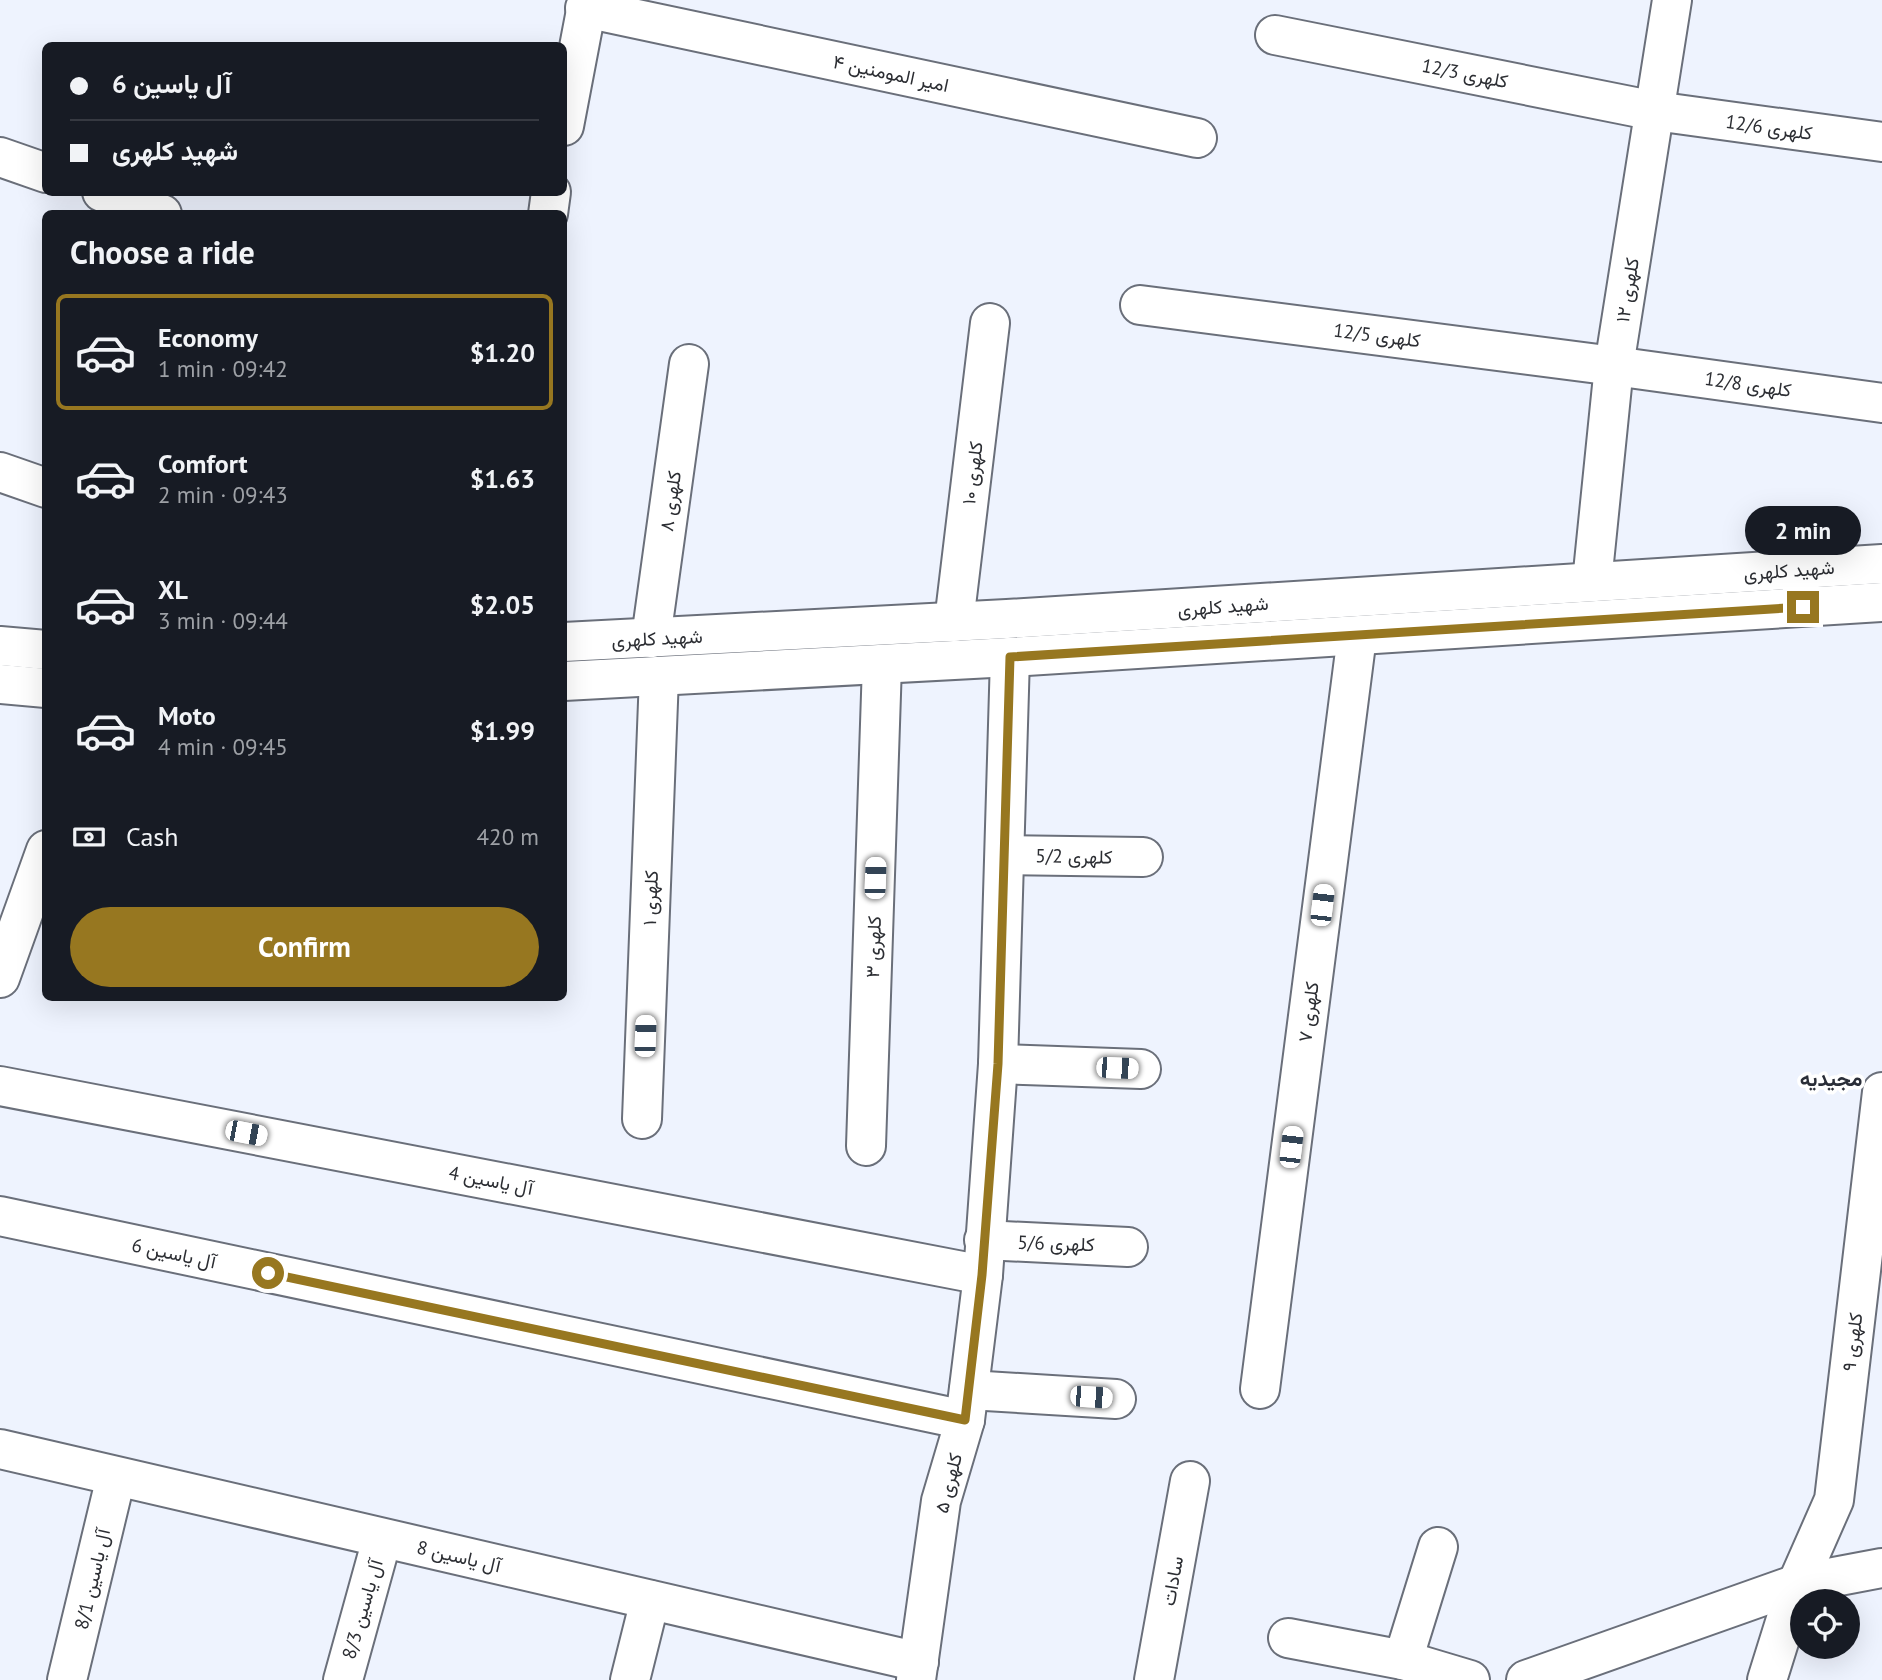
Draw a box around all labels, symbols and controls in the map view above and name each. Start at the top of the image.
street label: امیر المومنین ۴ [831,49,951,97]
street label: کلهری 12/3 [1420,53,1510,93]
text: آل یاسین 6 [112,67,231,100]
street label: کلهری 12/6 [1724,109,1814,145]
text: شهید کلهری [112,134,238,167]
text: Choose a ride [70,231,255,273]
street label: کلهری ۱۲ [1610,256,1644,324]
street label: کلهری 12/5 [1332,318,1422,352]
icon: car [74,321,137,384]
text: Economy [158,321,258,354]
text: $1.20 [470,336,535,369]
text: 1 min · 09:42 [158,354,288,383]
street label: کلهری 12/8 [1703,366,1793,402]
street label: کلهری ۱۰ [956,440,988,506]
icon: car [74,447,137,510]
text: Comfort [158,447,248,480]
text: $1.63 [470,462,535,495]
street label: کلهری ۸ [654,469,686,533]
text: 2 min · 09:43 [158,480,288,509]
callout: 2 min [1745,505,1861,554]
text: 2 min [1775,516,1831,545]
street label: شهید کلهری [1743,555,1835,585]
icon: car [74,573,137,636]
text: XL [158,573,188,606]
text: $2.05 [470,588,535,621]
street label: شهید کلهری [1177,591,1269,621]
route end [1787,591,1819,623]
text: 3 min · 09:44 [158,606,288,635]
street label: شهید کلهری [611,624,703,652]
icon: car [74,699,137,762]
text: Moto [158,699,216,732]
text: $1.99 [470,714,535,747]
text: 4 min · 09:45 [158,732,288,761]
icon: cash [70,818,108,856]
text: Cash [126,820,178,853]
text: 420 m [477,822,539,851]
street label: کلهری 5/2 [1035,843,1113,869]
car [864,857,887,899]
street label: کلهری ۱ [637,870,663,926]
car [1310,883,1335,927]
button: Confirm [70,907,539,987]
street label: کلهری ۳ [860,915,886,979]
street label: کلهری ۷ [1292,980,1324,1044]
car [634,1015,657,1057]
car [1096,1057,1139,1079]
district label: مجیدیه [1800,1065,1862,1092]
car [224,1119,269,1147]
car [1279,1125,1304,1169]
street label: آل یاسین 4 [447,1160,537,1200]
street label: کلهری 5/6 [1017,1230,1095,1256]
street label: آل یاسین 6 [130,1232,220,1274]
route start [252,1257,284,1289]
street label: کلهری ۹ [1836,1311,1868,1373]
car [1070,1385,1113,1409]
street label: کلهری ۵ [929,1451,967,1515]
street label: آل یاسین 8/1 [69,1525,116,1632]
street label: آل یاسین 8 [415,1535,505,1578]
street label: سادات [1156,1554,1188,1608]
street label: آل یاسین 8/3 [336,1555,388,1662]
map controls [1790,1589,1860,1659]
button: locate [1790,1589,1860,1659]

